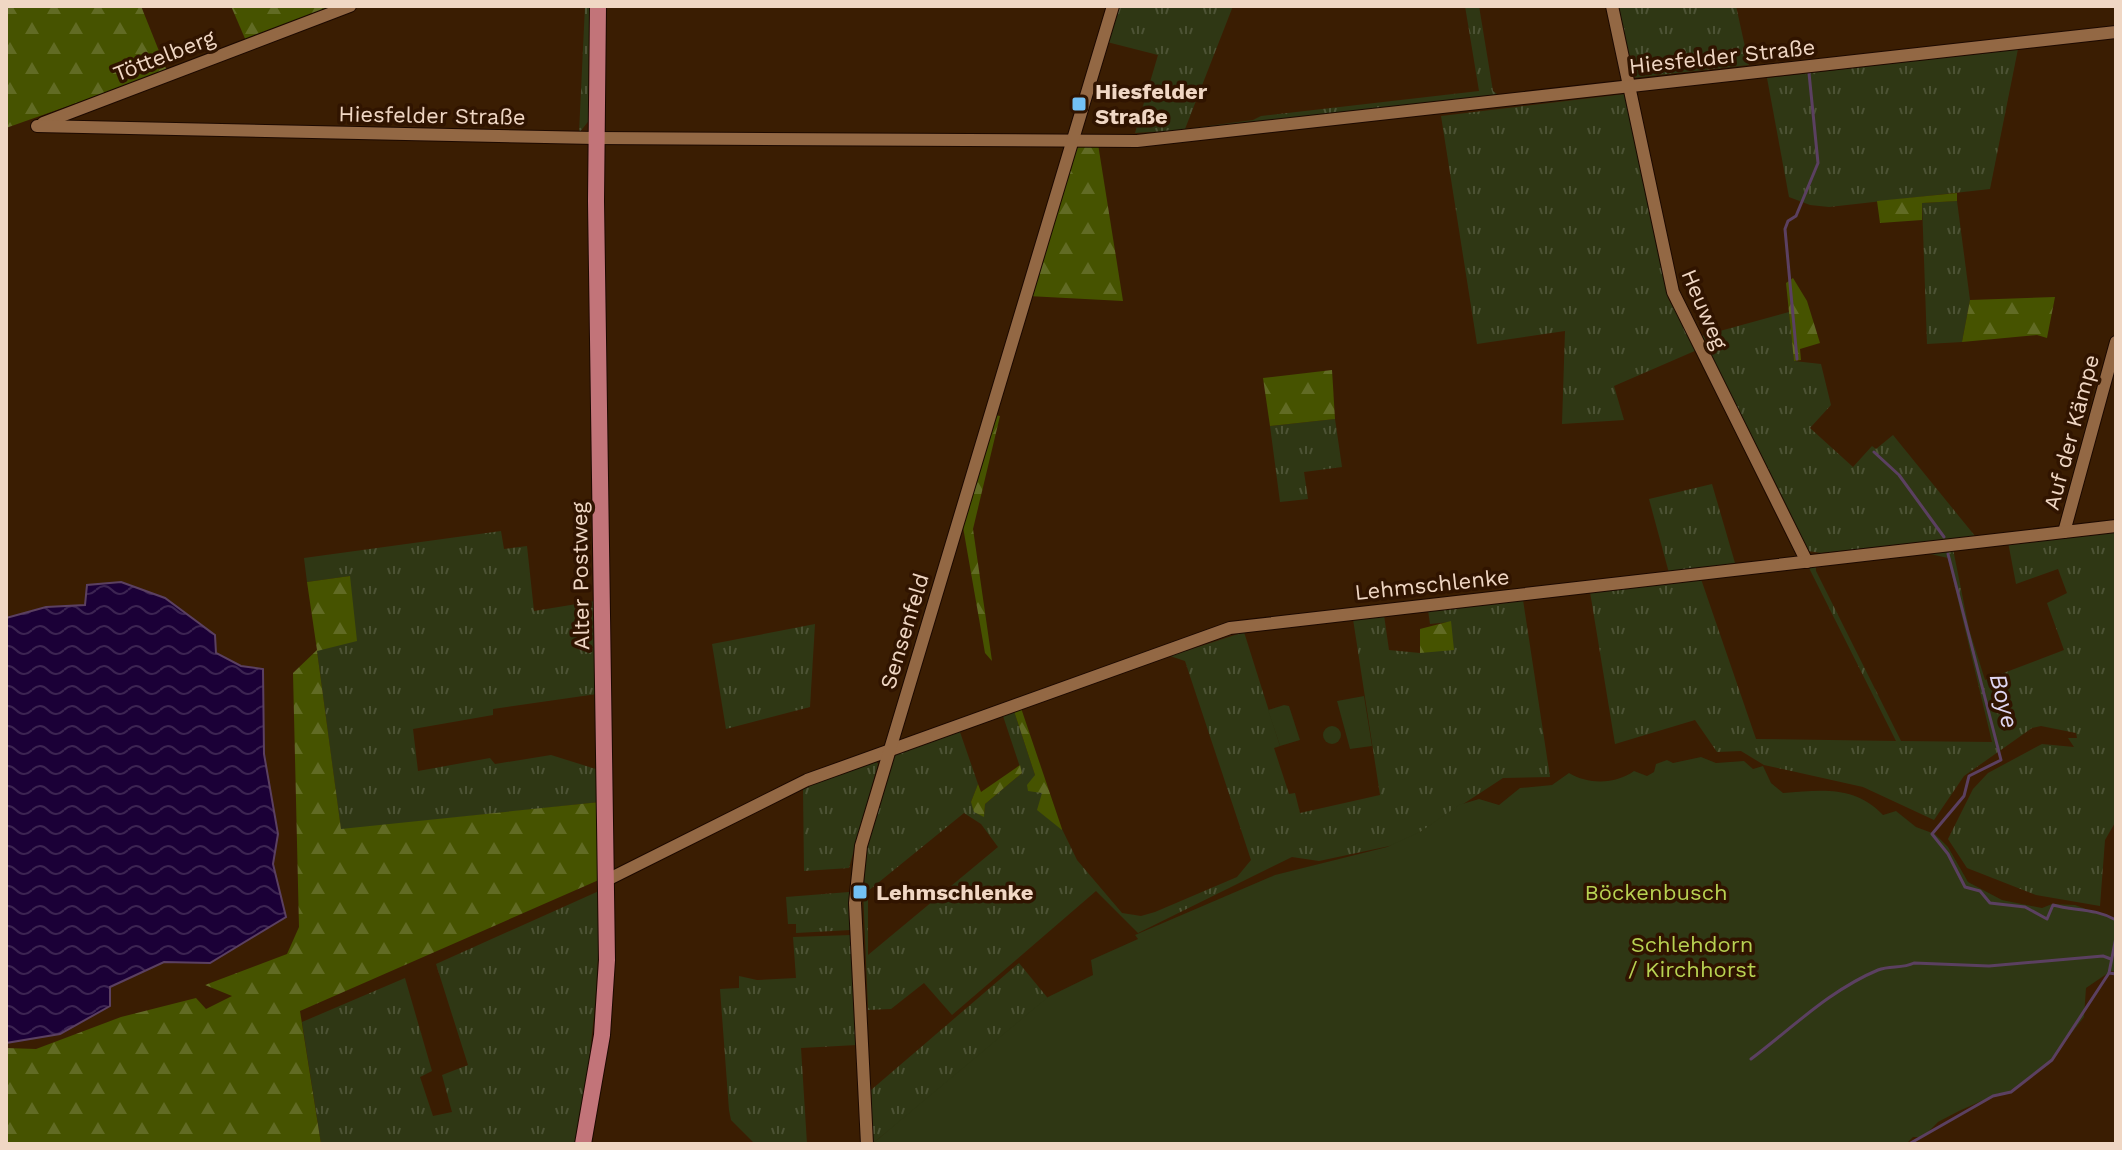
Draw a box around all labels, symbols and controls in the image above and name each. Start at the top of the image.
street label: Töttelberg [110,25,219,86]
street label: Hiesfelder Straße [1628,34,1816,79]
place label: Hiesfelder Straße [1095,79,1208,129]
marker: Hiesfelder Straße [1070,95,1088,113]
street label: Hiesfelder Straße [338,101,526,130]
street label: Heuweg [1676,265,1733,353]
street label: Auf der Kämpe [2039,352,2104,512]
street label: Alter Postweg [567,501,594,650]
street label: Lehmschlenke [1353,564,1511,605]
street label: Sensenfeld [875,570,934,692]
water label: Boye [1984,671,2024,731]
place label: Lehmschlenke [876,880,1033,905]
park label: Böckenbusch [1584,880,1728,905]
marker: Lehmschlenke [851,883,869,901]
park label: Schlehdorn / Kirchhorst [1628,932,1756,982]

